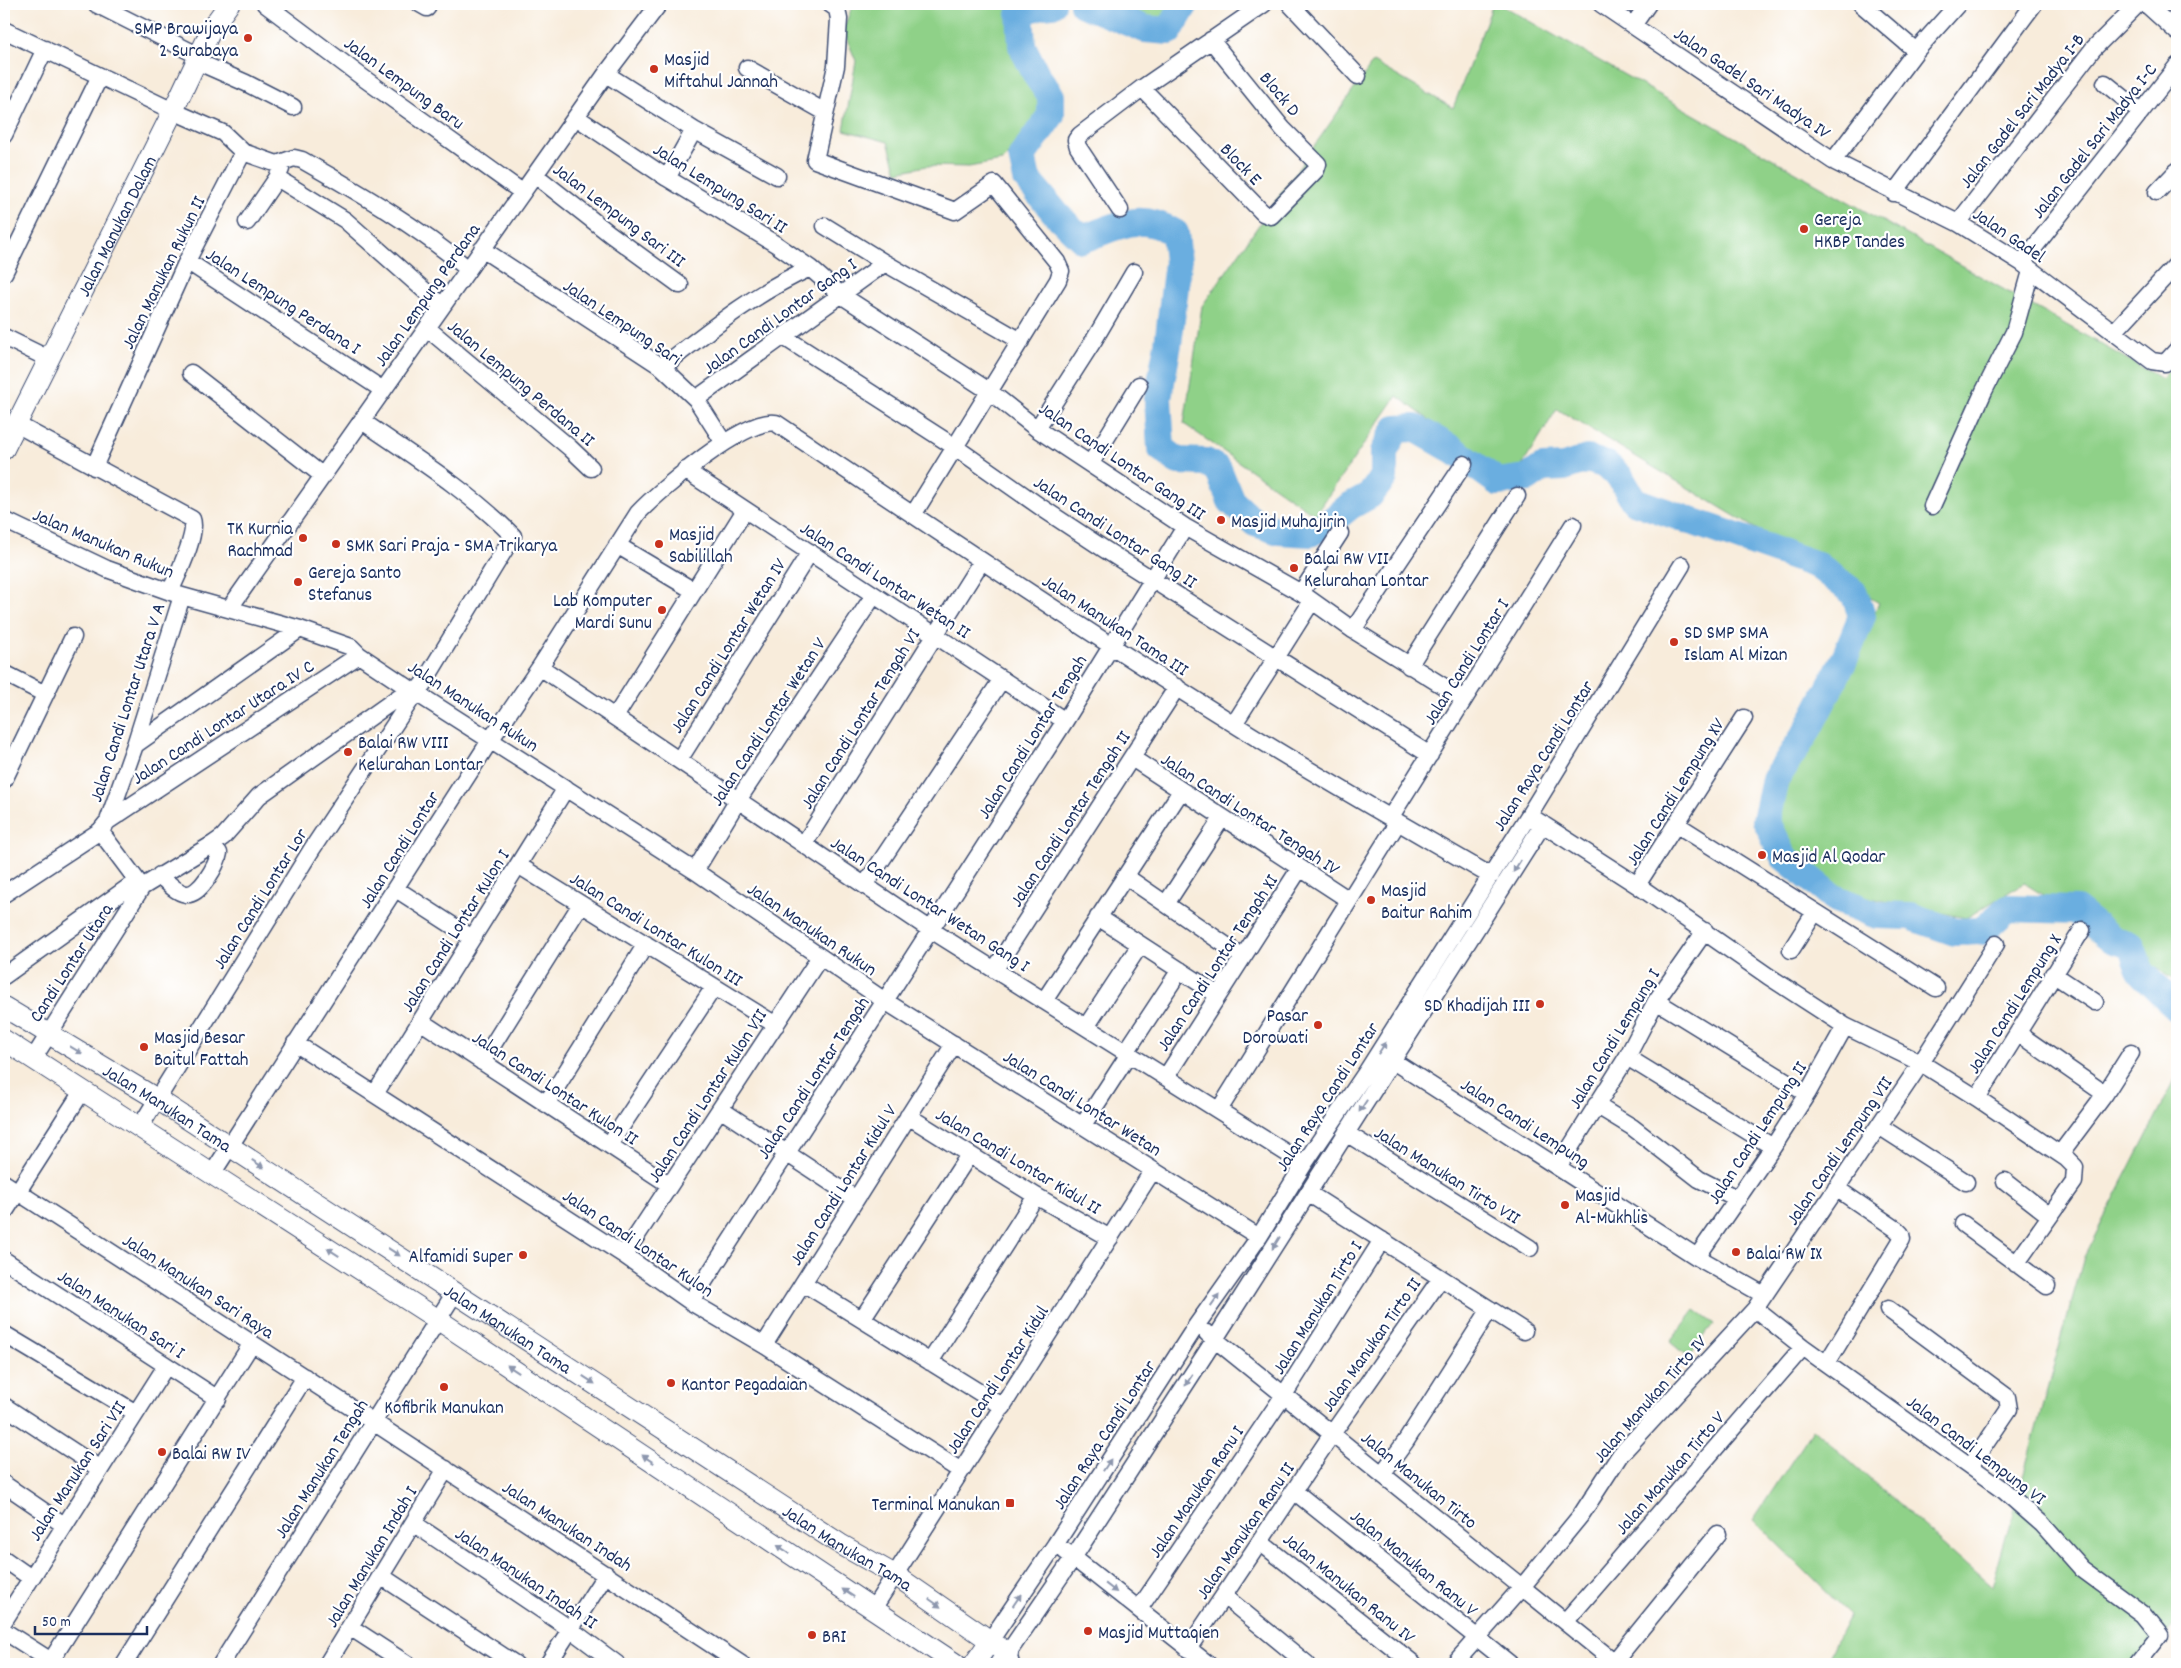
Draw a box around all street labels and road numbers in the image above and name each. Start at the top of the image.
street label: Jalan Gadel Sari Madya IV [1667,22,1835,148]
street label: Jalan Gadel Sari Madya I-B [1954,29,2093,196]
street label: Jalan Lempung Baru [337,32,469,138]
street label: Jalan Gadel Sari Madya I-C [2026,59,2165,226]
street label: Block D [1251,67,1305,124]
street label: Jalan Lempung Sari II [647,138,792,242]
street label: Block E [1212,138,1267,193]
street label: Jalan Manukan Dalam [72,152,166,302]
street label: Jalan Lempung Sari III [546,158,690,276]
street label: Jalan Manukan Rukun II [116,192,214,355]
street label: Jalan Gadel [1966,203,2050,271]
street label: Jalan Lempung Perdana [369,218,489,373]
street label: Jalan Lempung Perdana I [199,243,365,363]
street label: Jalan Candi Lontar Gang I [699,253,864,383]
street label: Jalan Lempung Sari [556,274,686,374]
street label: Jalan Lempung Perdana II [440,315,600,455]
street label: Jalan Candi Lontar Gang III [1032,397,1210,529]
street label: Jalan Candi Lontar Gang II [1027,471,1201,597]
street label: Jalan Manukan Rukun [28,503,178,587]
street label: Jalan Candi Lontar Wetan II [793,517,975,647]
street label: Jalan Candi Lontar Wetan IV [665,554,795,740]
street label: Jalan Manukan Tama III [1036,569,1193,685]
street label: Jalan Candi Lontar I [1418,594,1518,731]
street label: Jalan Candi Lontar Utara V A [84,600,174,806]
street label: Jalan Candi Lontar Tengah VI [795,624,929,815]
street label: Jalan Candi Lontar Wetan V [705,633,835,812]
street label: Jalan Candi Lontar Tengah [972,650,1096,825]
street label: Jalan Candi Lontar Utara IV C [127,655,320,793]
street label: Jalan Manukan Rukun [401,655,543,760]
street label: Jalan Raya Candi Lontar [1488,676,1602,837]
street label: Jalan Candi Lempung XV [1621,714,1733,872]
street label: Jalan Candi Lontar Tengah II [1005,726,1139,913]
street label: Jalan Candi Lontar Tengah IV [1154,748,1344,884]
street label: Jalan Candi Lontar [354,787,448,915]
street label: Jalan Candi Lontar Lor [208,824,316,976]
street label: Jalan Candi Lontar Wetan Gang I [824,831,1034,981]
street label: Jalan Candi Lontar Kulon I [396,845,518,1019]
street label: Jalan Candi Lontar Kulon III [563,867,747,995]
street label: Jalan Candi Lontar Tengah XI [1151,870,1286,1058]
street label: Jalan Manukan Rukun [741,877,881,984]
street label: Candi Lontar Utara [24,898,122,1029]
street label: Jalan Candi Lempung X [1962,929,2070,1080]
street label: Jalan Candi Lempung I [1563,964,1669,1115]
street label: Jalan Candi Lontar Tengah [752,992,878,1166]
street label: Jalan Candi Lontar Kulon VII [642,1005,775,1189]
street label: Jalan Raya Candi Lontar [1270,1018,1387,1178]
street label: Jalan Candi Lontar Kulon II [466,1026,643,1154]
street label: Jalan Candi Lontar Wetan [997,1045,1166,1165]
street label: Jalan Candi Lempung II [1703,1057,1815,1211]
street label: Jalan Manukan Tama [96,1059,237,1162]
street label: Jalan Candi Lempung VII [1781,1072,1901,1232]
street label: Jalan Candi Lempung [1454,1073,1594,1177]
street label: Jalan Candi Lontar Kidul V [784,1100,906,1272]
street label: Jalan Candi Lontar Kidul II [929,1103,1105,1223]
street label: Jalan Manukan Tirto VII [1368,1121,1525,1233]
street label: Jalan Candi Lontar Kulon [556,1184,718,1306]
street label: Jalan Manukan Sari Raya [116,1229,279,1348]
street label: Jalan Manukan Tirto I [1267,1237,1371,1381]
street label: Jalan Manukan Sari I [51,1265,189,1367]
street label: Jalan Manukan Tirto II [1316,1273,1430,1419]
street label: Jalan Manukan Tama [437,1279,577,1383]
street label: Jalan Candi Lontar Kidul [941,1301,1057,1461]
street label: Jalan Manukan Tirto IV [1588,1330,1715,1470]
street label: Jalan Raya Candi Lontar [1047,1356,1164,1516]
street label: Jalan Candi Lempung VI [1899,1390,2051,1513]
street label: Jalan Manukan Tengah [269,1395,377,1545]
street label: Jalan Manukan Sari VII [23,1396,135,1547]
street label: Jalan Manukan Tirto V [1610,1406,1733,1542]
street label: Jalan Manukan Ranu I [1143,1421,1252,1565]
street label: Jalan Manukan Tirto [1354,1426,1482,1537]
street label: Jalan Manukan Ranu II [1191,1458,1303,1606]
street label: Jalan Manukan Indah [496,1476,637,1580]
street label: Jalan Manukan Indah I [320,1482,426,1634]
street label: Jalan Manukan Tama [776,1500,917,1600]
street label: Jalan Manukan Ranu V [1343,1505,1483,1625]
street label: Jalan Manukan Indah II [448,1522,602,1638]
street label: Jalan Manukan Ranu IV [1276,1528,1420,1652]

